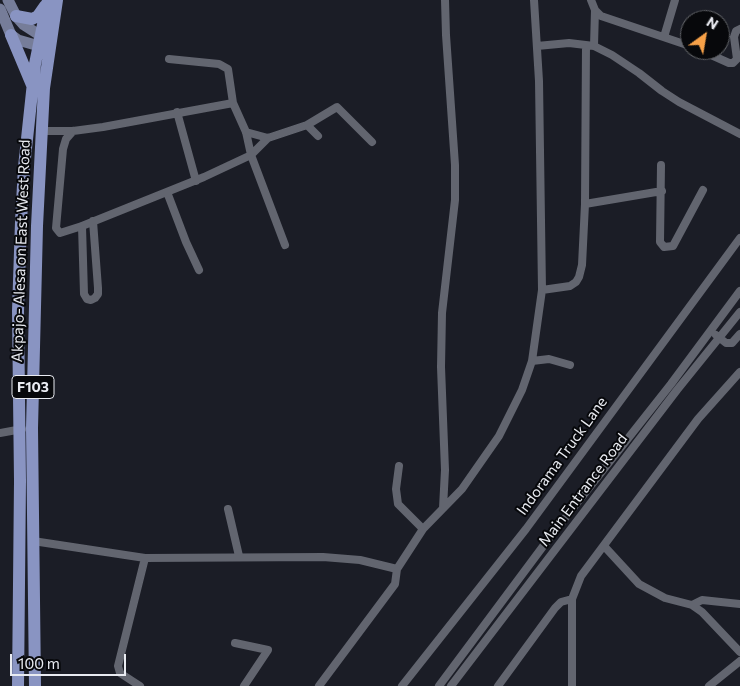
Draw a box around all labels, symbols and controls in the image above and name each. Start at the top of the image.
north arrow [680,10,730,60]
text: N [704,13,722,33]
street label: Akpajo- Alesa on East West Road [8,139,34,363]
road number: F103 [12,376,54,398]
street label: Indorama Truck Lane [513,393,611,519]
street label: Main Entrance Road [535,430,631,550]
scale bar [12,644,129,676]
text: 100 m [18,654,60,672]

